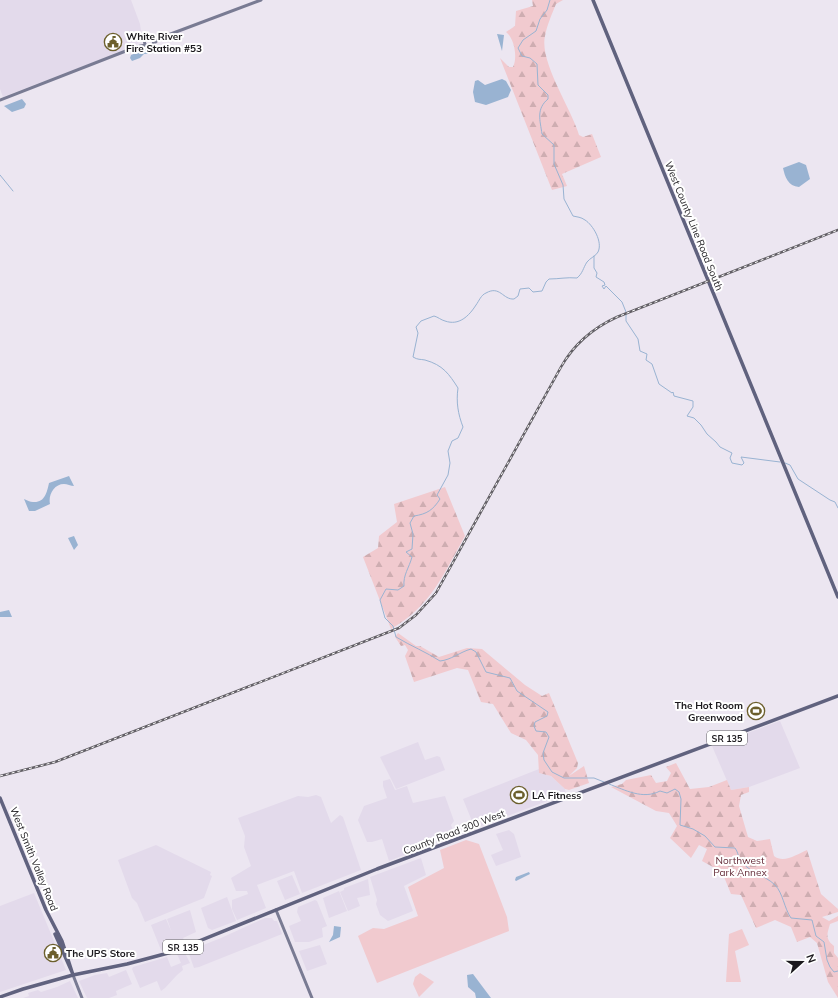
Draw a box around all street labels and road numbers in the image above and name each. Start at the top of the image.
street label: West County Line Road South [662,159,726,293]
road number: SR 135 [707,731,747,745]
street label: West Smith Valley Road [7,805,61,913]
street label: County Road 300 West [402,807,507,857]
road number: SR 135 [163,940,203,954]

